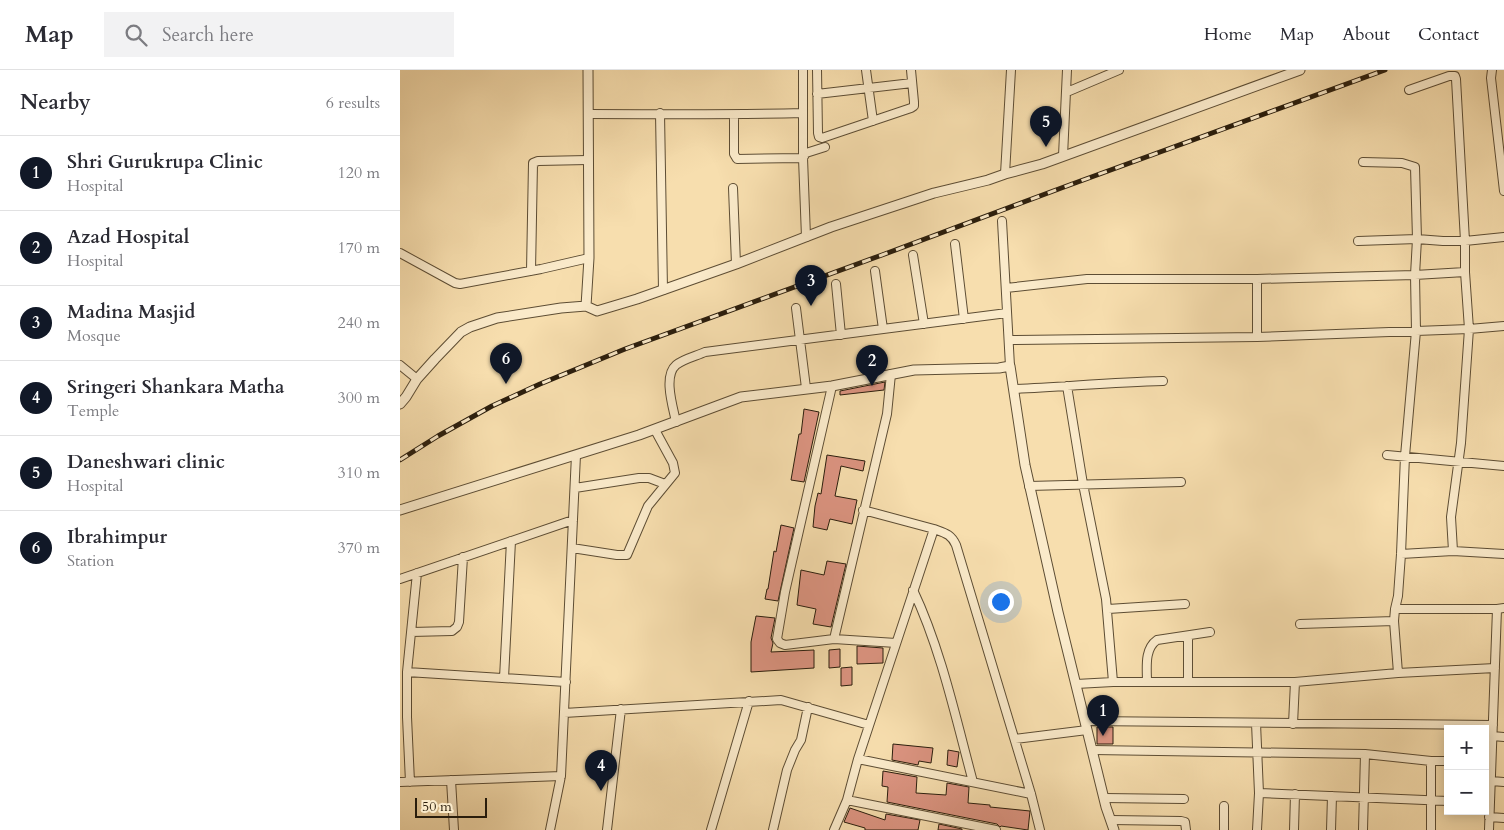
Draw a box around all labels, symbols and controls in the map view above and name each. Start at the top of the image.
search box [104,12,454,57]
text: Map [25,18,74,51]
icon: search [122,21,150,49]
text: Search here [162,22,254,48]
text: Home [1204,22,1252,47]
text: Map [1280,22,1314,47]
text: About [1342,22,1390,47]
text: Contact [1418,22,1479,47]
text: Nearby [20,88,91,117]
text: 6 results [326,92,380,114]
pin: 5 [1030,106,1062,147]
text: Shri Gurukrupa Clinic [67,149,263,175]
text: 1 [32,162,40,184]
text: 120 m [338,162,380,184]
text: Hospital [67,175,123,197]
text: Azad Hospital [67,224,189,250]
text: 2 [32,237,40,259]
text: 170 m [338,237,380,259]
text: Hospital [67,250,123,272]
pin: 3 [795,265,827,306]
text: Madina Masjid [67,299,195,325]
text: 3 [32,312,40,334]
text: 240 m [338,312,380,334]
text: Mosque [67,325,121,347]
pin: 6 [490,343,522,384]
pin: 2 [856,345,888,386]
text: Sringeri Shankara Matha [67,374,285,400]
text: 4 [32,387,40,409]
text: 300 m [338,387,380,409]
text: Temple [67,400,119,422]
text: Daneshwari clinic [67,449,225,475]
text: 5 [32,462,40,484]
text: 310 m [338,462,380,484]
text: Hospital [67,475,123,497]
text: Ibrahimpur [67,524,167,550]
text: 6 [32,537,40,559]
text: 370 m [338,537,380,559]
text: Station [67,550,114,572]
your location [988,589,1014,615]
pin: 1 [1087,695,1119,736]
map controls [1444,725,1489,815]
button: + [1444,725,1489,770]
pin: 4 [585,750,617,791]
button: − [1444,770,1489,815]
scale bar [415,795,488,818]
text: 50 m [422,797,452,816]

